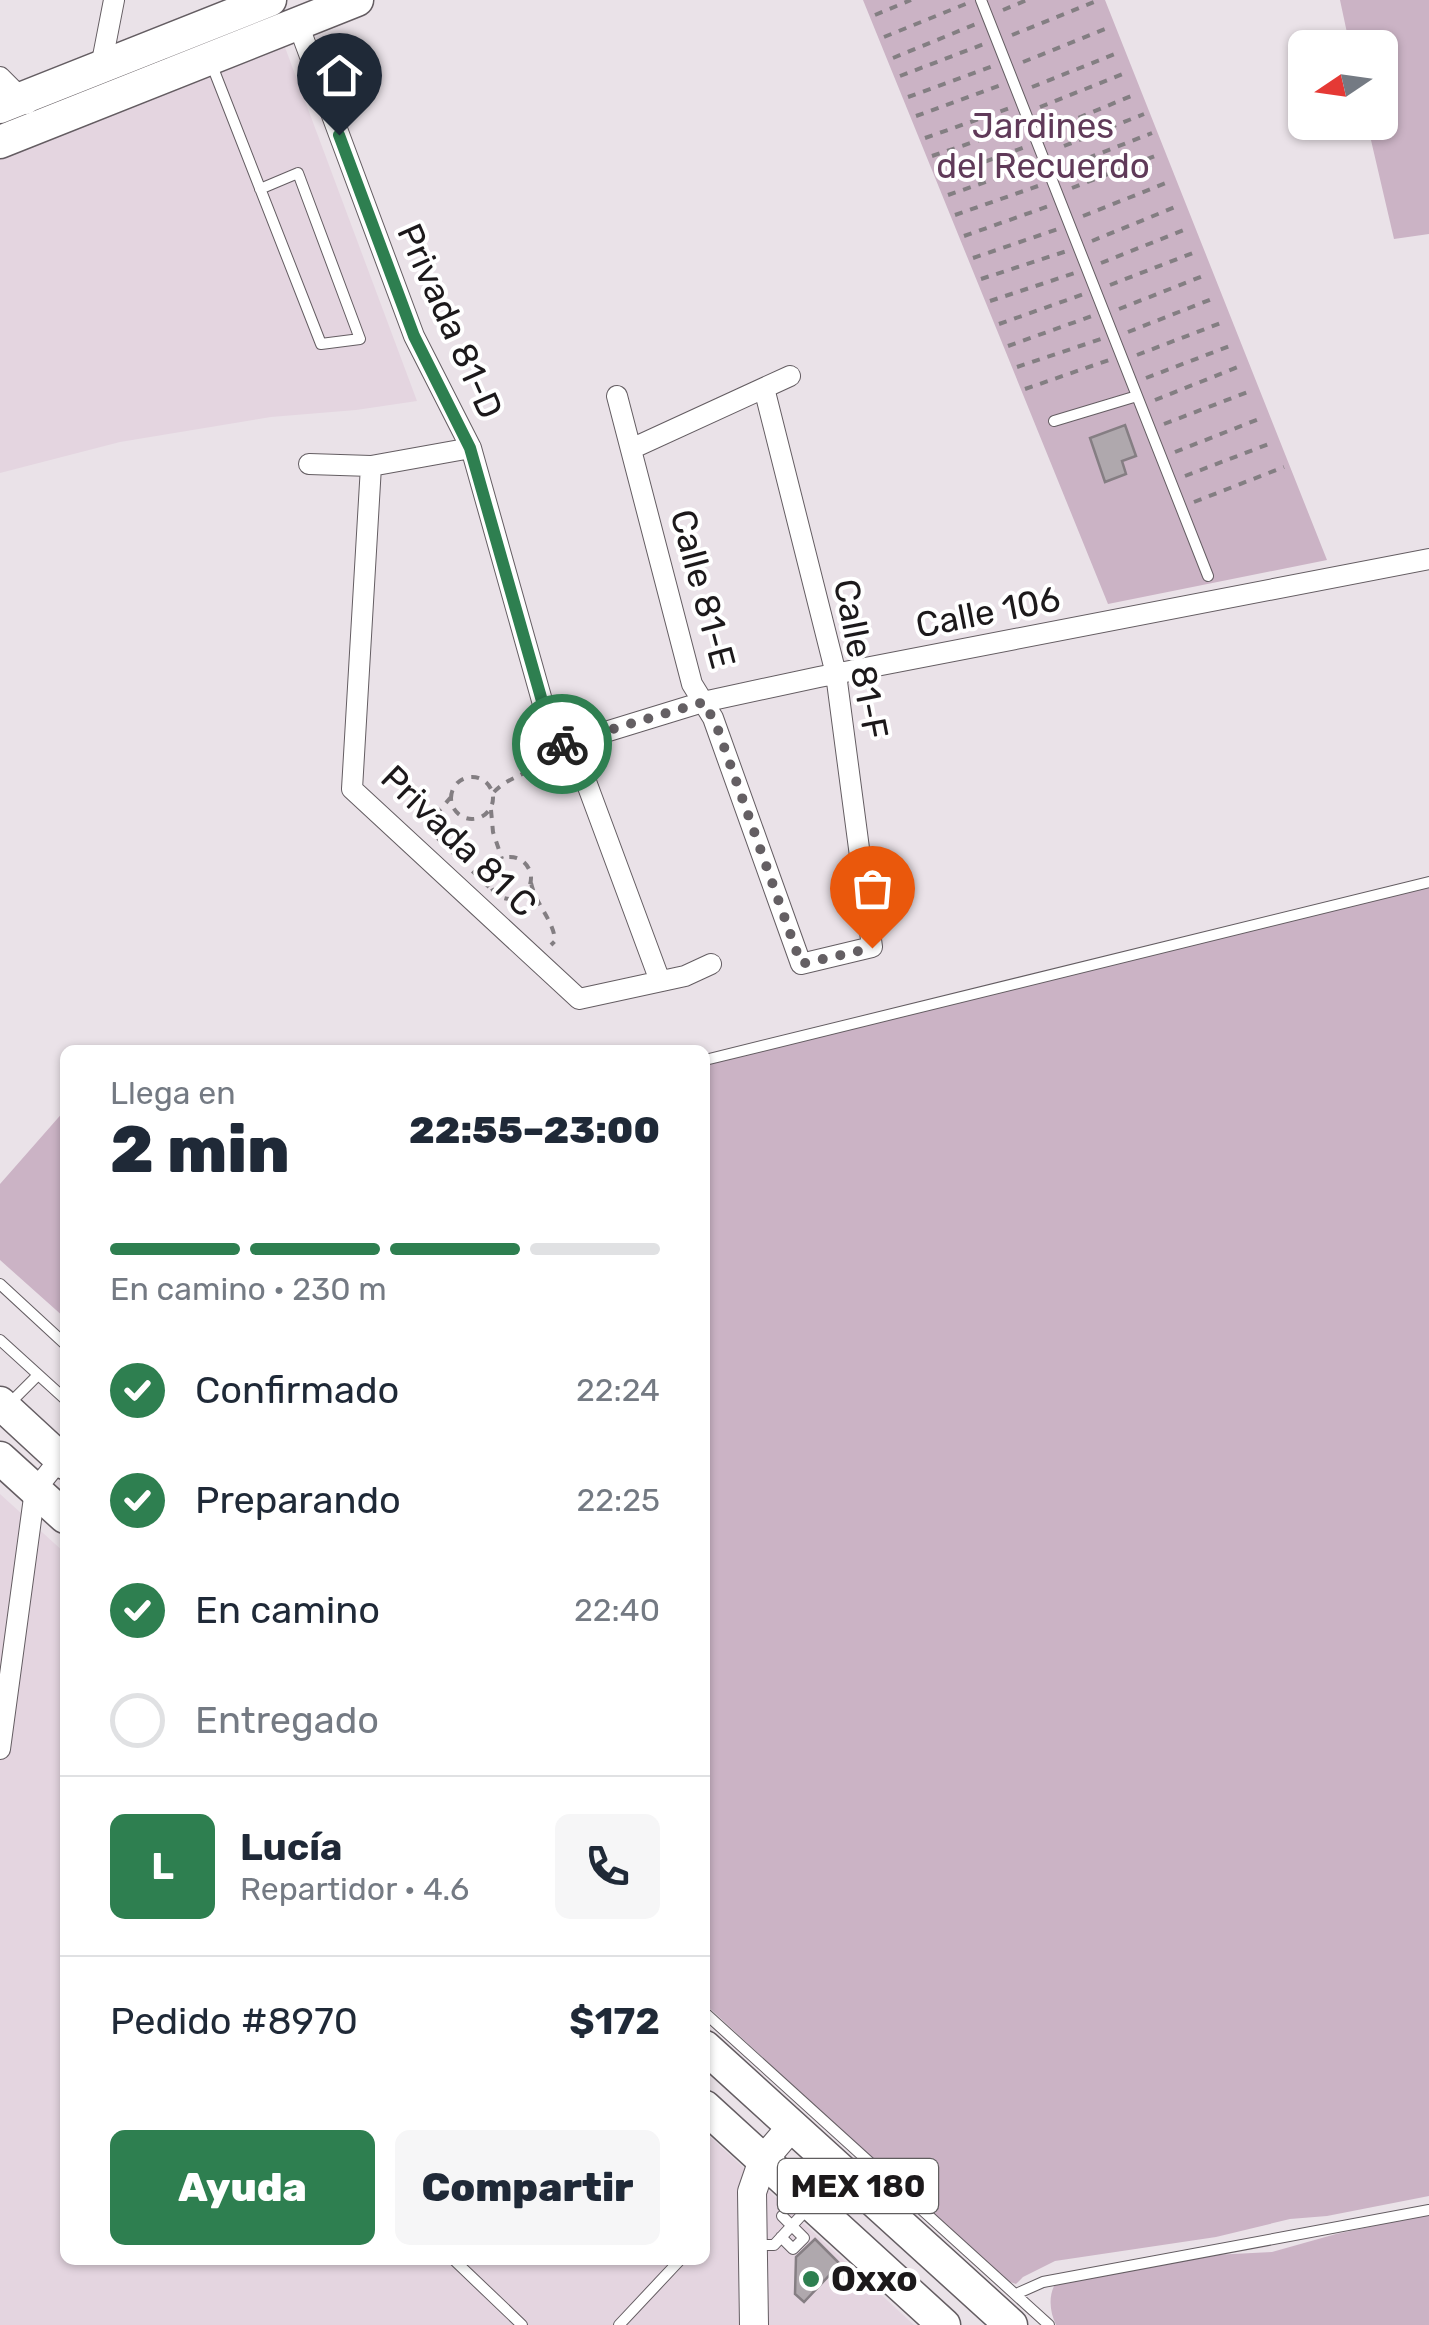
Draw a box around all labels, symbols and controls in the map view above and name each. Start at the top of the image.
north arrow [1288,30,1398,140]
map controls [1288,30,1398,140]
pin [297,33,382,136]
icon: home [312,48,367,103]
park label: Jardines del Recuerdo [936,105,1150,187]
street label: Privada 81-D [388,217,512,425]
street label: Calle 81-E [662,505,744,673]
street label: Calle 81-F [825,575,897,743]
street label: Calle 106 [912,577,1064,647]
courier [512,694,612,794]
icon: bike [535,717,590,772]
street label: Privada 81 C [372,756,546,926]
pin [830,846,915,949]
icon: bag [845,861,900,916]
text: Llega en [110,1074,236,1112]
text: 22:55–23:00 [409,1107,660,1153]
text: 2 min [110,1111,290,1188]
text: En camino · 230 m [110,1270,387,1308]
icon: check [110,1363,165,1418]
text: Confirmado [195,1367,399,1413]
text: 22:24 [576,1371,660,1409]
icon: check [110,1473,165,1528]
text: Preparando [195,1477,401,1523]
text: 22:25 [576,1481,660,1519]
icon: check [110,1583,165,1638]
text: En camino [195,1587,380,1633]
text: 22:40 [574,1591,660,1629]
text: Entregado [195,1697,379,1743]
button: phone [555,1814,660,1919]
text: Lucía [240,1824,342,1870]
text: L [151,1843,174,1889]
text: Repartidor · 4.6 [240,1870,469,1908]
text: Pedido #8970 [110,1998,358,2044]
text: $172 [569,1998,660,2044]
button: Ayuda [110,2130,375,2245]
button: Compartir [395,2130,660,2245]
road number: MEX 180 [778,2159,938,2213]
place label: Oxxo [831,2258,918,2300]
marker: Oxxo [800,2268,822,2290]

